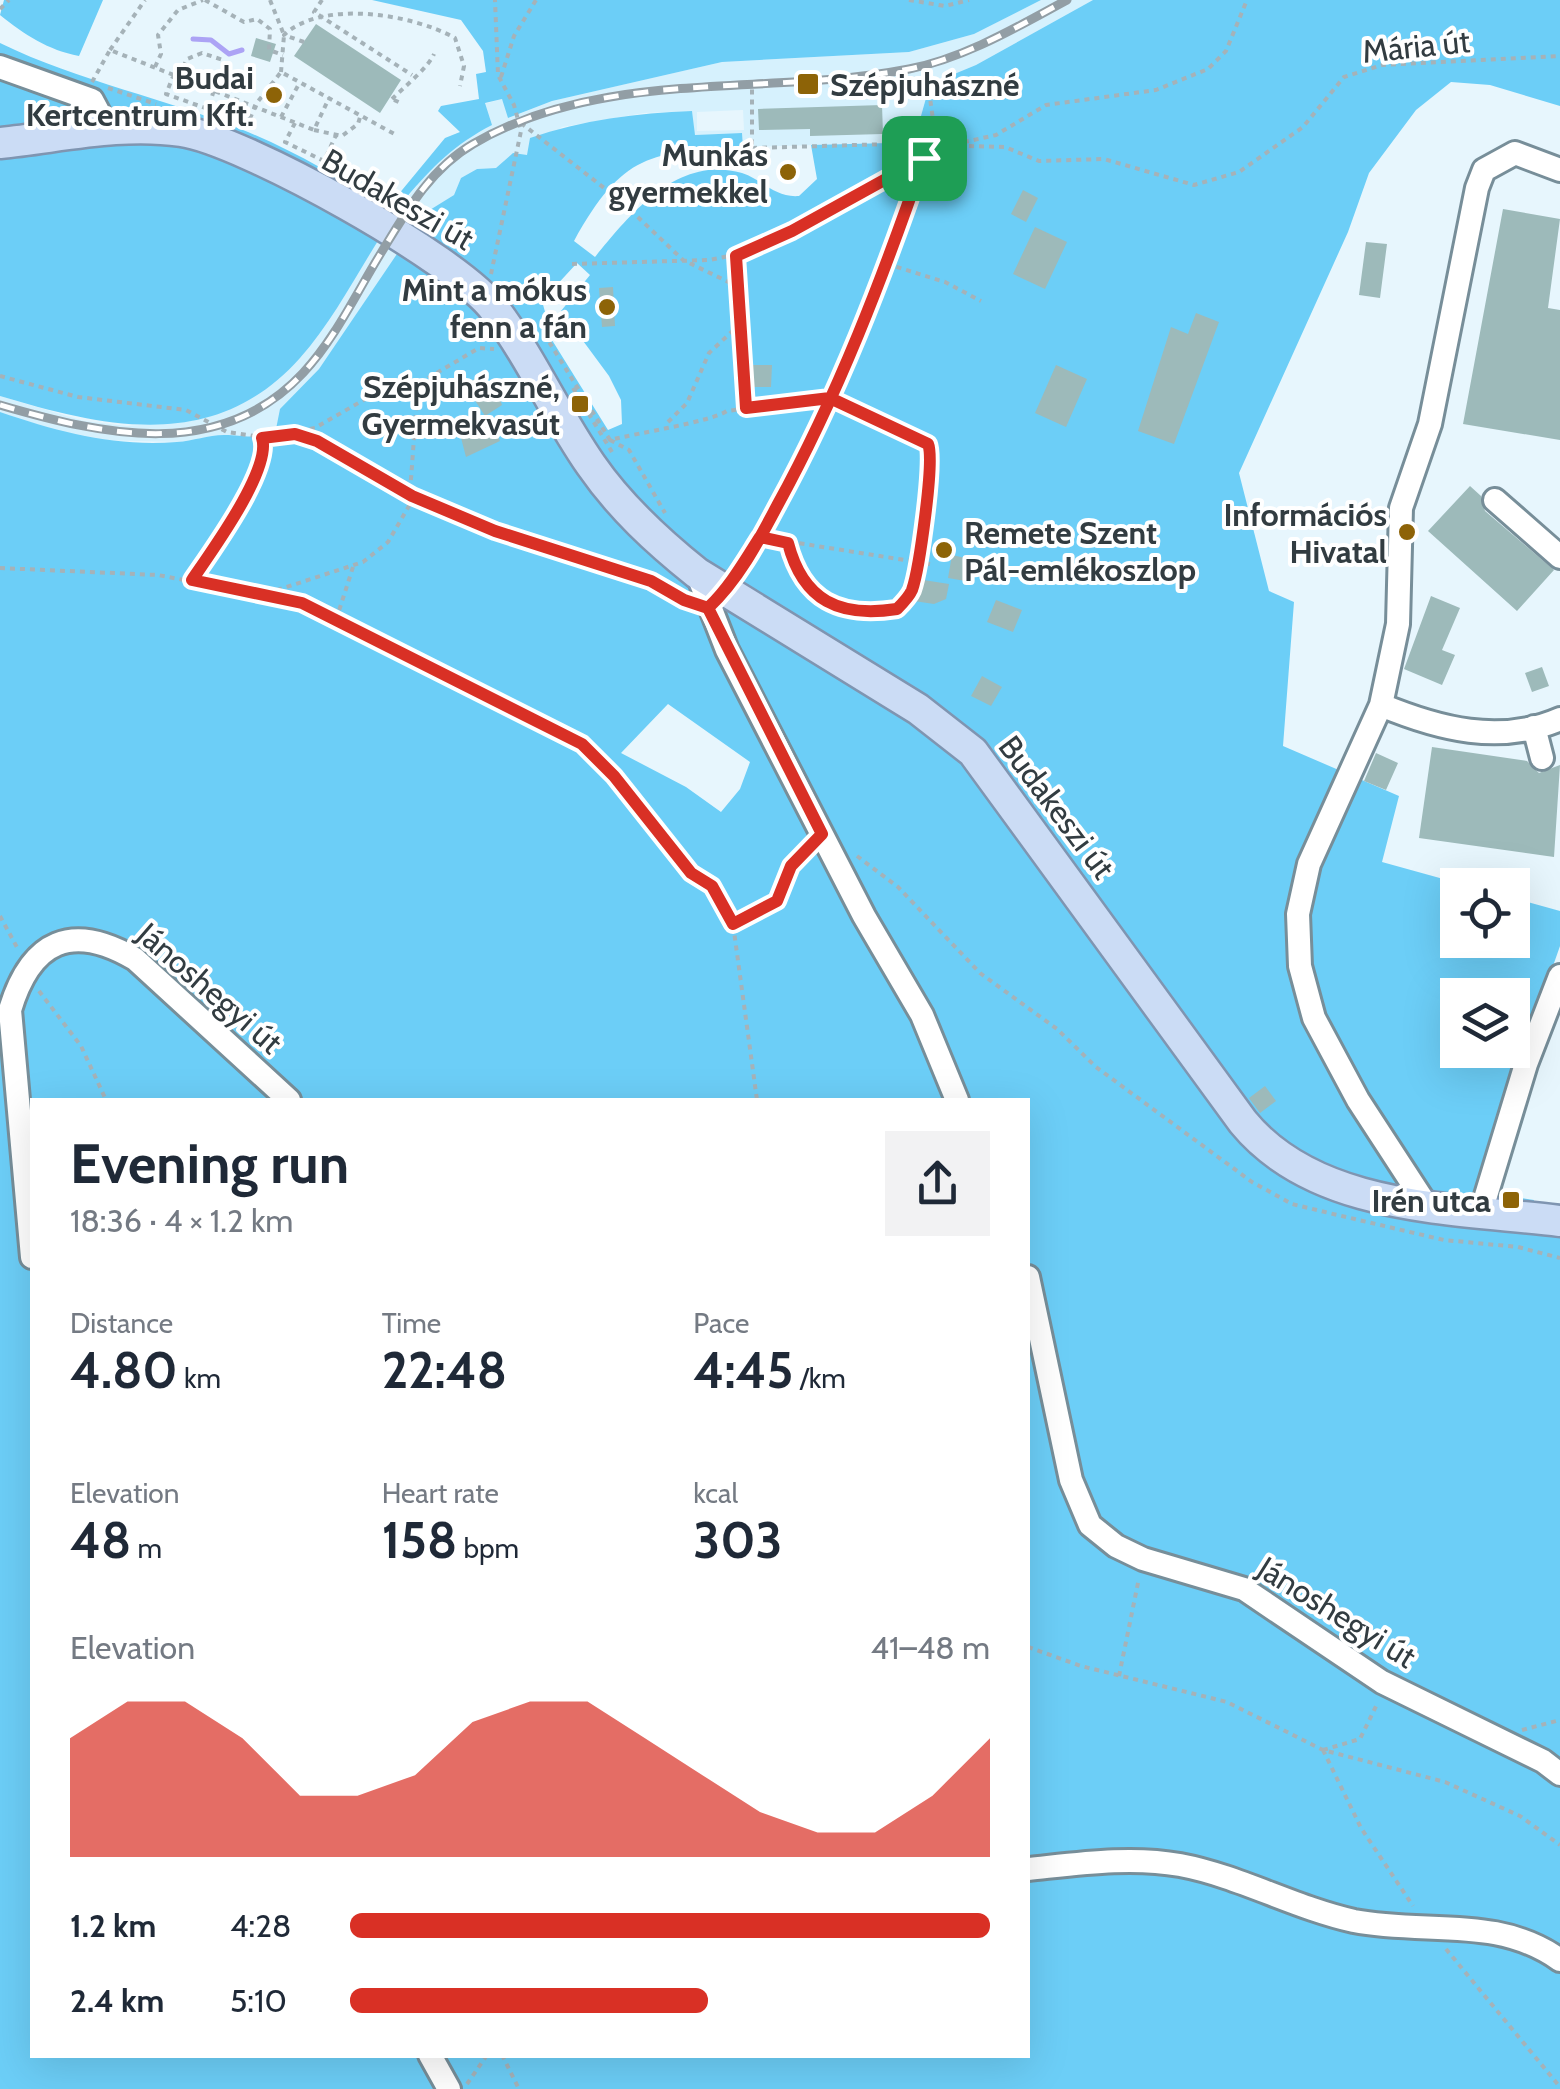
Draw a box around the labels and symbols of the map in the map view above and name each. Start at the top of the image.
street label: Mária út [1360,21,1472,71]
place label: Budai Kertcentrum Kft. [26,58,254,134]
place label: Szépjuhászné [830,65,1020,104]
marker: Szépjuhászné [795,71,821,97]
marker: Budai Kertcentrum Kft. [263,84,285,106]
pin [882,116,967,201]
place label: Munkás gyermekkel [609,135,768,211]
street label: Budakeszi út [315,140,481,258]
marker: Munkás gyermekkel [777,161,799,183]
place label: Mint a mókus fenn a fán [401,270,587,346]
marker: Mint a mókus fenn a fán [596,296,618,318]
place label: Szépjuhászné, Gyermekvasút [362,367,560,443]
marker: Szépjuhászné, Gyermekvasút [569,393,591,415]
place label: Információs Hivatal [1223,495,1387,571]
place label: Remete Szent Pál-emlékoszlop [964,513,1196,589]
marker: Információs Hivatal [1396,521,1418,543]
marker: Remete Szent Pál-emlékoszlop [933,539,955,561]
street label: Budakeszi út [991,728,1123,886]
street label: Jánoshegyi út [129,914,291,1062]
place label: Irén utca [1371,1181,1491,1220]
marker: Irén utca [1500,1189,1522,1211]
street label: Jánoshegyi út [1250,1547,1424,1676]

